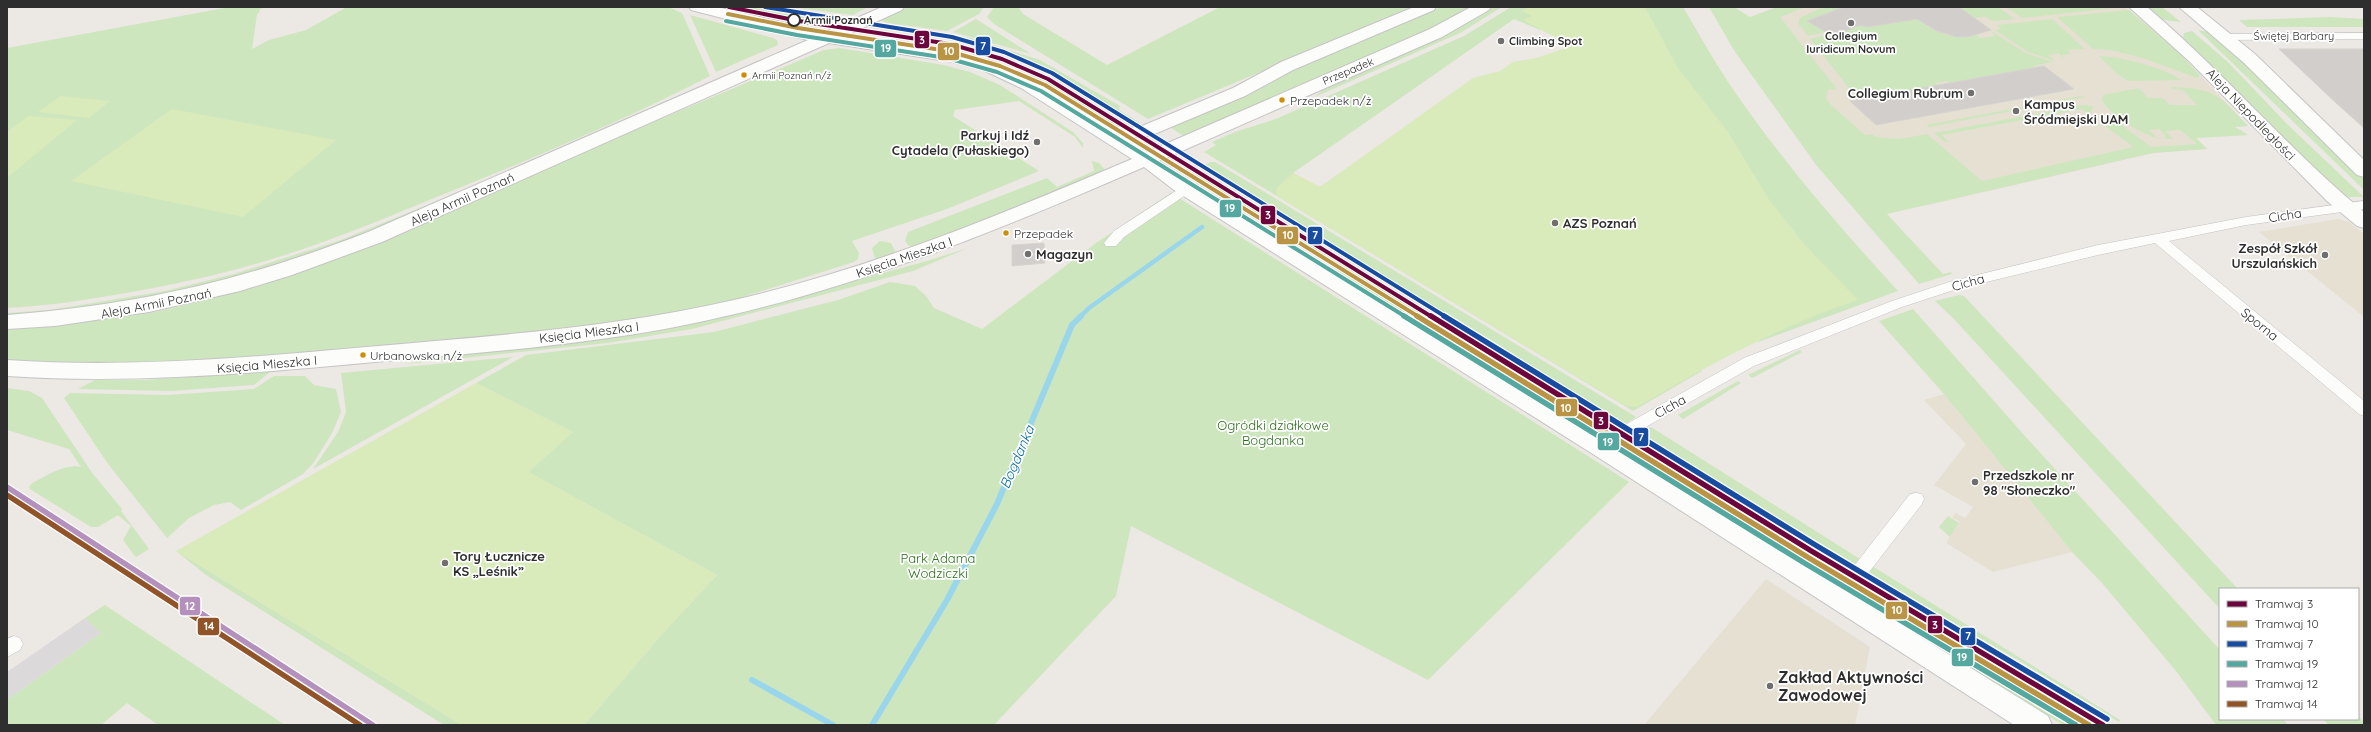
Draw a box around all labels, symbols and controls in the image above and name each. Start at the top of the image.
marker: Armii Poznań [787,13,801,27]
place label: Armii Poznań [804,13,873,27]
marker: Collegium Iuridicum Novum [1846,18,1856,28]
place label: Collegium Iuridicum Novum [1806,29,1896,56]
street label: Świętej Barbary [2254,29,2334,43]
line badge: 3 [914,30,930,49]
text: 3 [919,33,925,47]
place label: Climbing Spot [1509,34,1583,48]
line badge: 7 [975,36,991,56]
marker: Climbing Spot [1496,36,1506,46]
line badge: 19 [874,39,897,58]
text: 7 [980,39,986,53]
text: 19 [881,41,891,55]
line badge: 10 [937,42,960,61]
text: 10 [943,44,955,58]
street label: Przepadek [1320,54,1376,88]
street label: Aleja Niepodległości [2203,65,2299,163]
place label: Armii Poznań n/ż [752,69,831,82]
marker: Armii Poznań n/ż [739,70,749,80]
place label: Collegium Rubrum [1848,85,1963,101]
marker: Collegium Rubrum [1966,88,1976,98]
place label: Przepadek n/ż [1290,93,1372,108]
marker: Przepadek n/ż [1277,95,1287,105]
place label: Kampus Śródmiejski UAM [2024,96,2128,127]
marker: Kampus Śródmiejski UAM [2011,106,2021,116]
place label: Parkuj i Idź Cytadela (Pułaskiego) [892,127,1029,158]
marker: Parkuj i Idź Cytadela (Pułaskiego) [1032,137,1042,147]
street label: Aleja Armii Poznań [407,169,517,229]
line badge: 19 [1219,199,1242,218]
text: 19 [1225,201,1235,215]
street label: Cicha [2267,204,2303,226]
line badge: 3 [1260,205,1276,225]
text: 3 [1265,208,1271,222]
place label: AZS Poznań [1563,215,1637,231]
marker: AZS Poznań [1550,218,1560,228]
place label: Przepadek [1014,226,1073,241]
line badge: 10 [1276,226,1299,245]
line badge: 7 [1307,226,1323,245]
marker: Przepadek [1001,228,1011,238]
text: 10 [1282,228,1294,242]
text: 7 [1312,228,1318,242]
street label: Księcia Mieszka I [854,233,954,281]
place label: Zespół Szkół Urszulańskich [2231,240,2317,271]
place label: Magazyn [1036,246,1093,262]
marker: Magazyn [1023,249,1033,259]
marker: Zespół Szkół Urszulańskich [2320,250,2330,260]
street label: Cicha [1950,270,1986,294]
street label: Aleja Armii Poznań [99,284,213,322]
street label: Sporna [2238,304,2282,344]
street label: Księcia Mieszka I [538,318,640,346]
place label: Urbanowska n/ż [370,348,463,363]
marker: Urbanowska n/ż [358,350,368,360]
street label: Księcia Mieszka I [216,352,318,376]
street label: Cicha [1652,391,1688,421]
line badge: 10 [1555,398,1578,417]
text: 10 [1560,401,1572,415]
line badge: 3 [1593,411,1609,430]
text: 3 [1598,414,1604,428]
park label: Ogródki działkowe Bogdanka [1217,417,1329,448]
water label: Bogdanka [996,421,1039,491]
line badge: 7 [1633,427,1649,447]
text: 7 [1638,430,1644,444]
line badge: 19 [1597,432,1620,451]
text: 19 [1603,435,1613,449]
place label: Przedszkole nr 98 "Słoneczko" [1983,467,2076,498]
marker: Przedszkole nr 98 "Słoneczko" [1970,477,1980,487]
place label: Tory Łucznicze KS „Leśnik” [453,548,545,579]
park label: Park Adama Wodziczki [901,550,975,581]
marker: Tory Łucznicze KS „Leśnik” [440,558,450,568]
legend [2219,588,2359,720]
line badge: 12 [179,596,201,616]
text: Tramwaj 3 [2255,596,2313,611]
text: 12 [185,599,195,613]
line badge: 10 [1885,601,1908,620]
text: 10 [1891,603,1903,617]
line badge: 3 [1927,615,1943,634]
text: Tramwaj 10 [2255,616,2319,631]
line badge: 14 [197,617,220,636]
text: 3 [1932,618,1938,632]
text: 14 [204,619,215,633]
line badge: 7 [1960,627,1976,646]
text: 7 [1965,629,1971,643]
text: Tramwaj 7 [2255,636,2313,651]
line badge: 19 [1951,648,1974,667]
text: 19 [1957,650,1967,664]
text: Tramwaj 19 [2255,656,2319,671]
place label: Zakład Aktywności Zawodowej [1778,667,1923,705]
text: Tramwaj 12 [2255,676,2319,691]
marker: Zakład Aktywności Zawodowej [1765,681,1775,691]
text: Tramwaj 14 [2255,696,2318,711]

